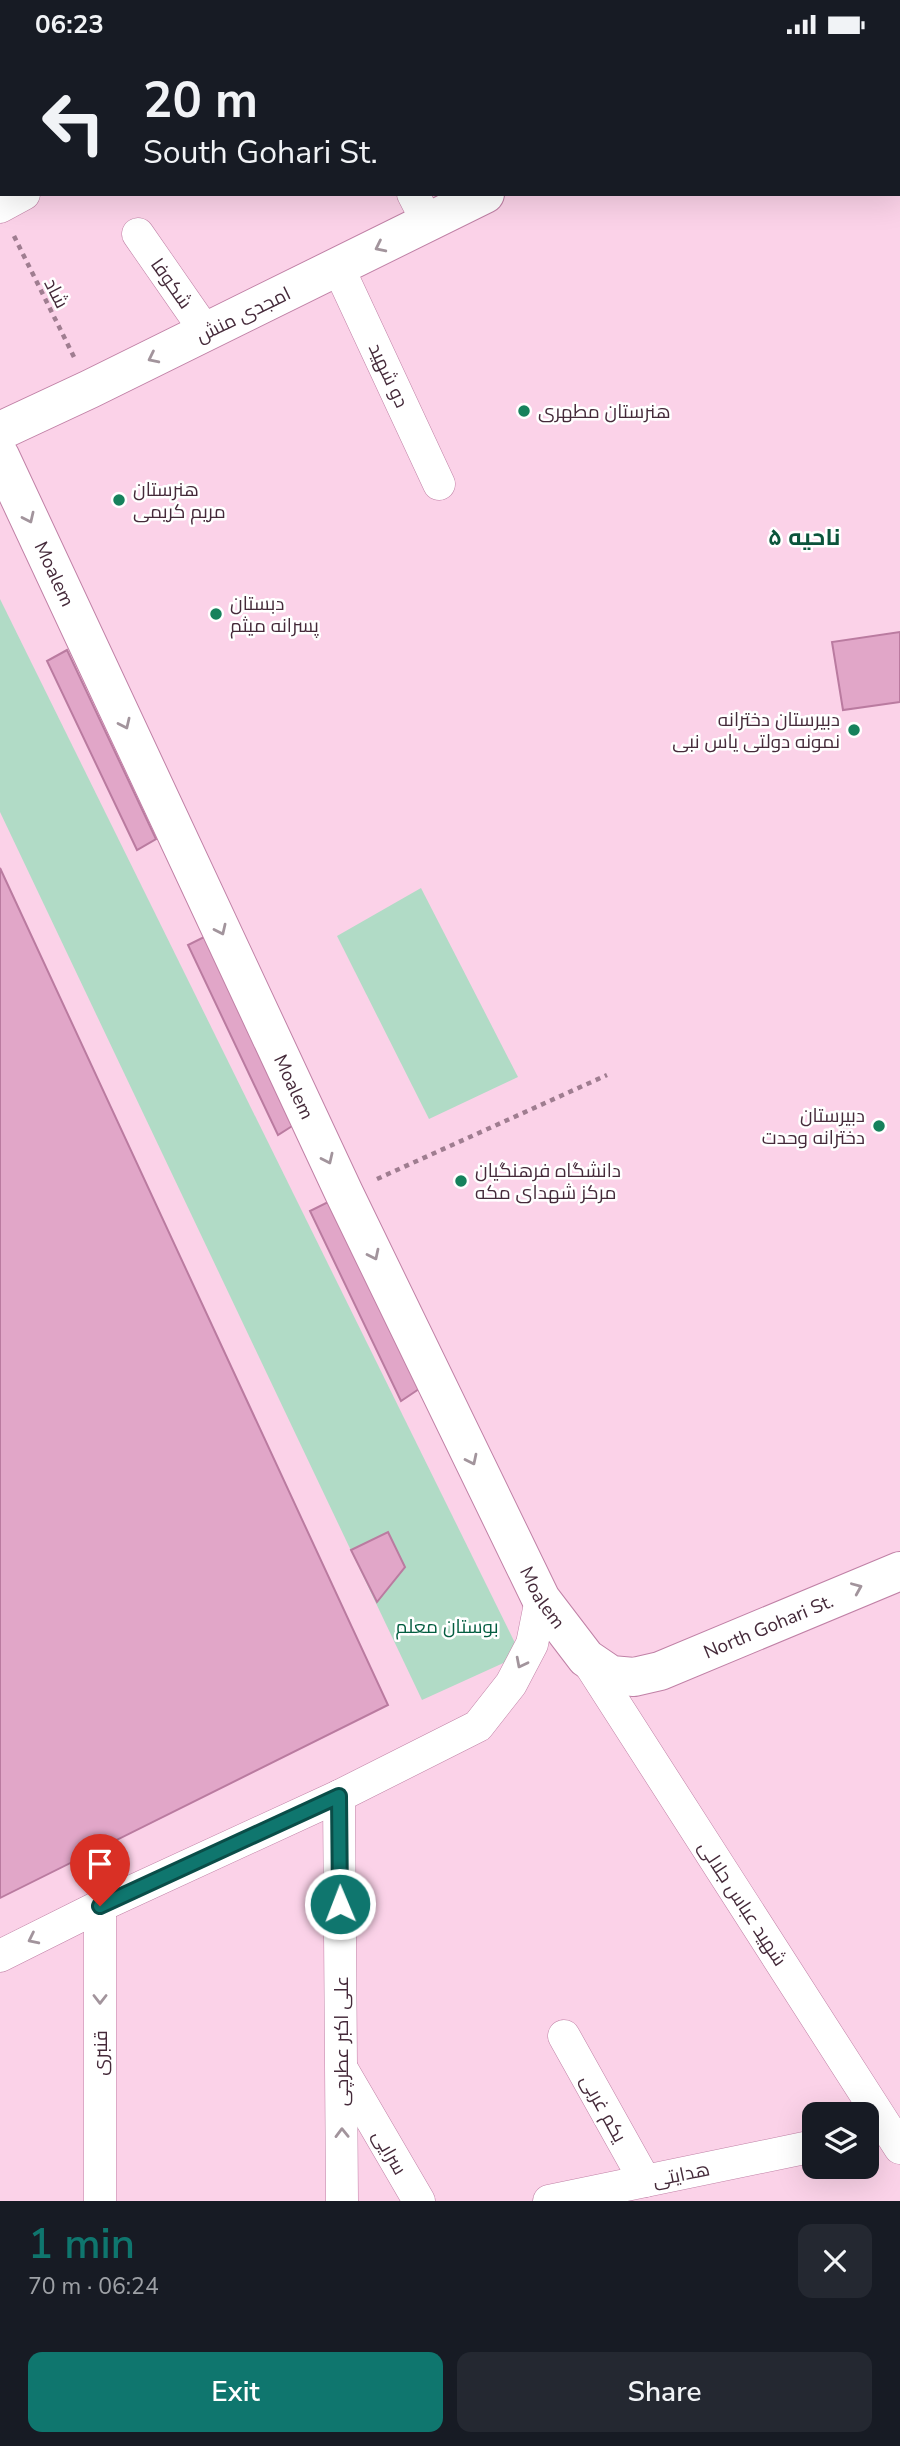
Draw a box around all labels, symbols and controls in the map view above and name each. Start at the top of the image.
text: 06:23 [35,7,104,42]
text: 20 m [143,67,258,134]
icon: left [28,77,119,168]
text: South Gohari St. [143,131,378,174]
one-way arrow [375,238,387,252]
street label: شکوفا [144,253,198,314]
street label: شاد [38,274,75,313]
street label: امجدی منش [192,281,295,349]
street label: دو شهید [362,339,414,412]
one-way arrow [148,349,161,363]
place label: هنرستان مطهری [538,399,671,425]
marker: هنرستان مطهری [516,403,532,419]
place label: هنرستان مریم کریمی [133,477,226,525]
marker: هنرستان مریم کریمی [111,492,127,508]
one-way arrow [21,511,35,523]
district label: ناحیه ۵ [768,522,840,553]
street label: Moalem [28,538,80,611]
place label: دبستان پسرانه میثم [230,591,319,639]
marker: دبستان پسرانه میثم [208,606,224,622]
place label: دبیرستان دخترانه نمونه دولتی یاس نبی [672,707,840,755]
one-way arrow [117,717,131,729]
marker: دبیرستان دخترانه نمونه دولتی یاس نبی [846,722,862,738]
one-way arrow [213,923,227,935]
street label: Moalem [267,1050,320,1124]
place label: دبیرستان دخترانه وحدت [762,1103,865,1151]
marker: دبیرستان دخترانه وحدت [871,1118,887,1134]
one-way arrow [320,1152,334,1164]
place label: دانشگاه فرهنگیان مرکز شهدای مکه [475,1158,621,1206]
marker: دانشگاه فرهنگیان مرکز شهدای مکه [453,1173,469,1189]
one-way arrow [366,1248,380,1260]
one-way arrow [464,1453,478,1465]
street label: Moalem [513,1562,571,1634]
one-way arrow [850,1583,862,1597]
street label: North Gohari St. [700,1588,838,1666]
park label: بوستان معلم [395,1614,499,1640]
one-way arrow [516,1656,530,1669]
pin [70,1834,130,1906]
street label: شهید عباس جلالی [692,1836,792,1971]
icon: arrive [81,1845,119,1883]
position arrow [303,1867,377,1941]
one-way arrow [28,1931,40,1945]
street label: علی اکبر عطرچی [329,1976,355,2106]
one-way arrow [92,1994,108,2004]
street label: قنبری [88,2030,114,2076]
street label: یکم غربی [574,2070,632,2147]
map controls [802,2102,879,2179]
button: layers [802,2102,879,2179]
street label: سرایی [366,2125,412,2180]
one-way arrow [334,2127,350,2138]
street label: هدایتی [650,2156,712,2194]
text: 1 min [28,2216,135,2273]
button: close [798,2224,872,2298]
text: 70 m · 06:24 [28,2271,159,2302]
button: Exit [28,2352,443,2432]
button: Share [457,2352,872,2432]

